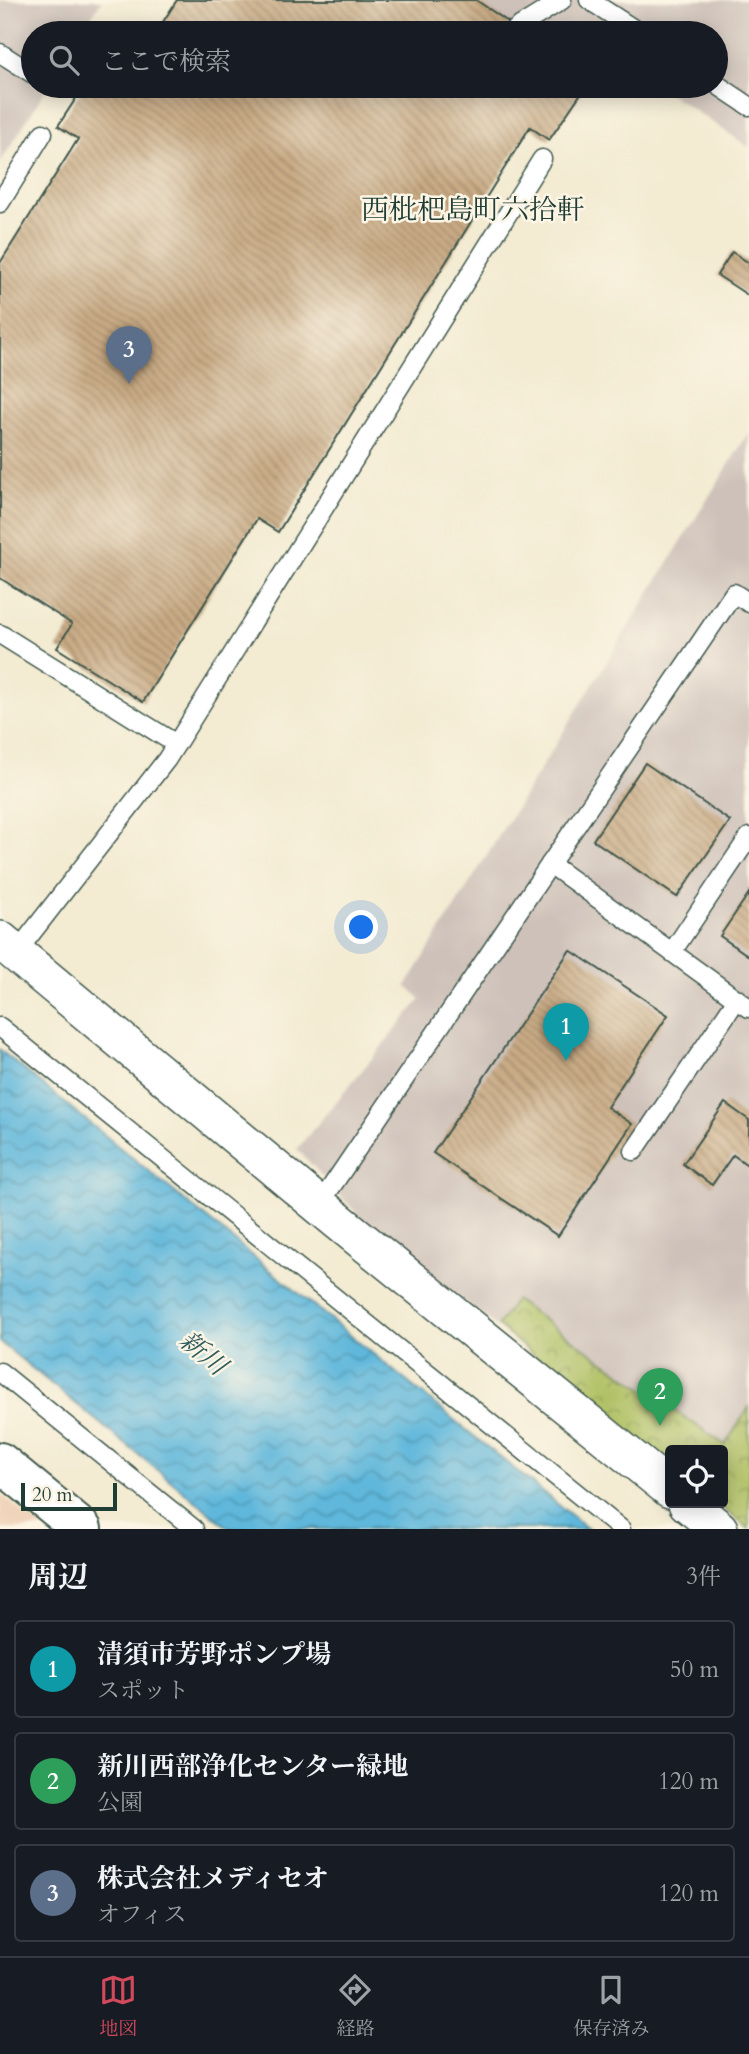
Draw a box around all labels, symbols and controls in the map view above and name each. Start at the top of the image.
search box [21,21,728,98]
icon: search [45,41,83,79]
text: ここで検索 [101,44,231,79]
district label: 西枇杷島町六拾軒 [361,191,585,229]
pin: 3 [106,326,152,384]
your location [344,910,378,944]
pin: 1 [543,1003,589,1061]
water label: 新川 [172,1323,236,1385]
pin: 2 [637,1368,683,1426]
map controls [665,1445,728,1508]
button: locate [665,1445,728,1508]
scale bar [21,1480,117,1512]
text: 20 m [32,1482,73,1508]
text: 周辺 [28,1557,88,1598]
text: 3件 [686,1561,721,1592]
text: 清須市芳野ポンプ場 [97,1637,331,1672]
text: 1 [47,1654,59,1685]
text: 50 m [670,1654,719,1685]
text: スポット [97,1675,189,1706]
text: 新川西部浄化センター緑地 [97,1749,408,1784]
text: 2 [47,1766,59,1797]
text: 120 m [658,1766,719,1797]
text: 公園 [97,1787,143,1818]
text: 株式会社メディセオ [97,1861,329,1896]
text: 3 [47,1878,59,1909]
text: 120 m [658,1878,719,1909]
text: オフィス [97,1899,186,1930]
tab: 地図 [99,1971,138,2042]
tab: 経路 [336,1971,375,2042]
tab: 保存済み [573,1971,650,2042]

